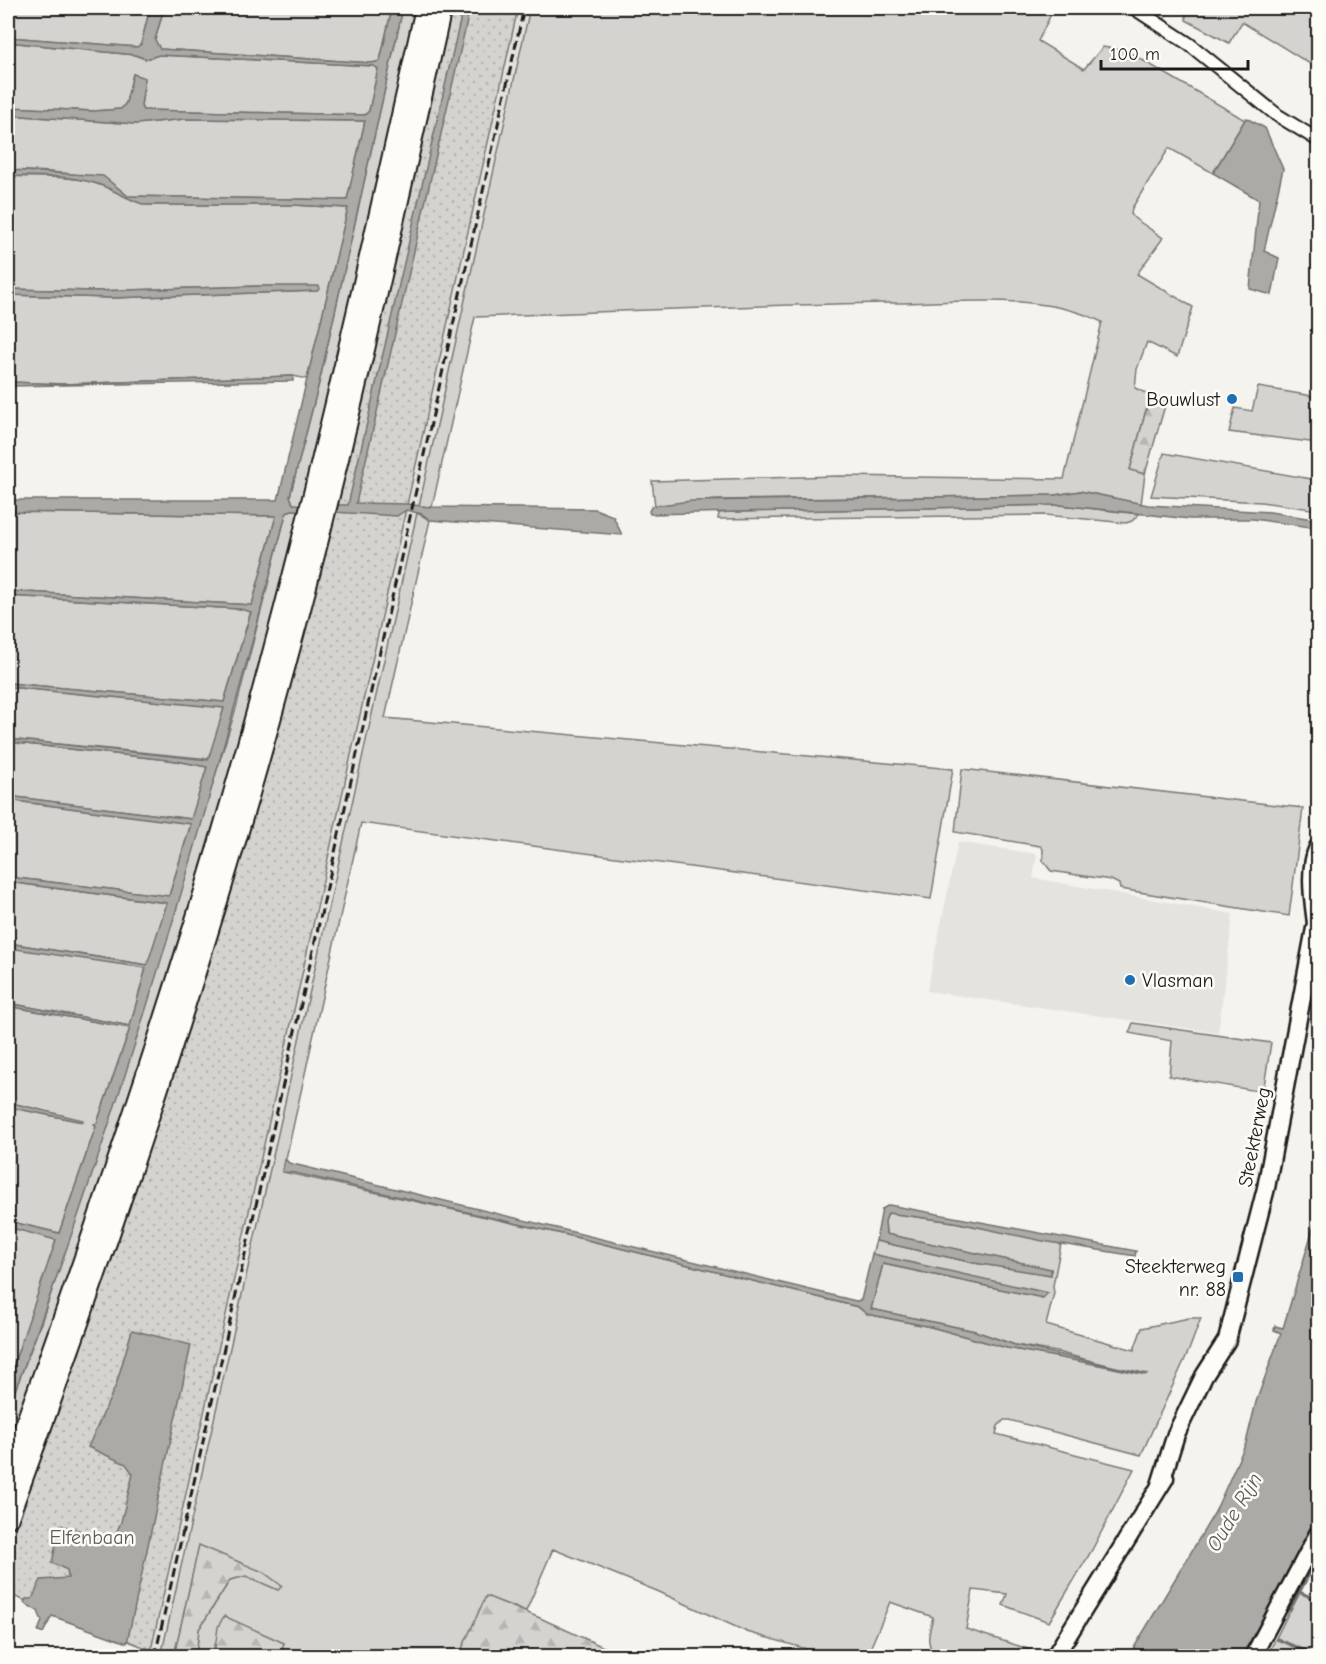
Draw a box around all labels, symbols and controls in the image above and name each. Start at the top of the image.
scale bar [1101,33,1248,71]
text: 100 m [1110,44,1160,65]
place label: Bouwlust [1146,388,1221,411]
marker: Bouwlust [1225,392,1239,406]
place label: Vlasman [1142,969,1214,992]
marker: Vlasman [1123,973,1137,987]
street label: Steekterweg [1234,1085,1275,1189]
place label: Steekterweg nr. 88 [1125,1255,1226,1301]
marker: Steekterweg nr. 88 [1231,1270,1245,1284]
water label: Oude Rijn [1201,1468,1267,1556]
park label: Elfenbaan [49,1526,135,1549]

